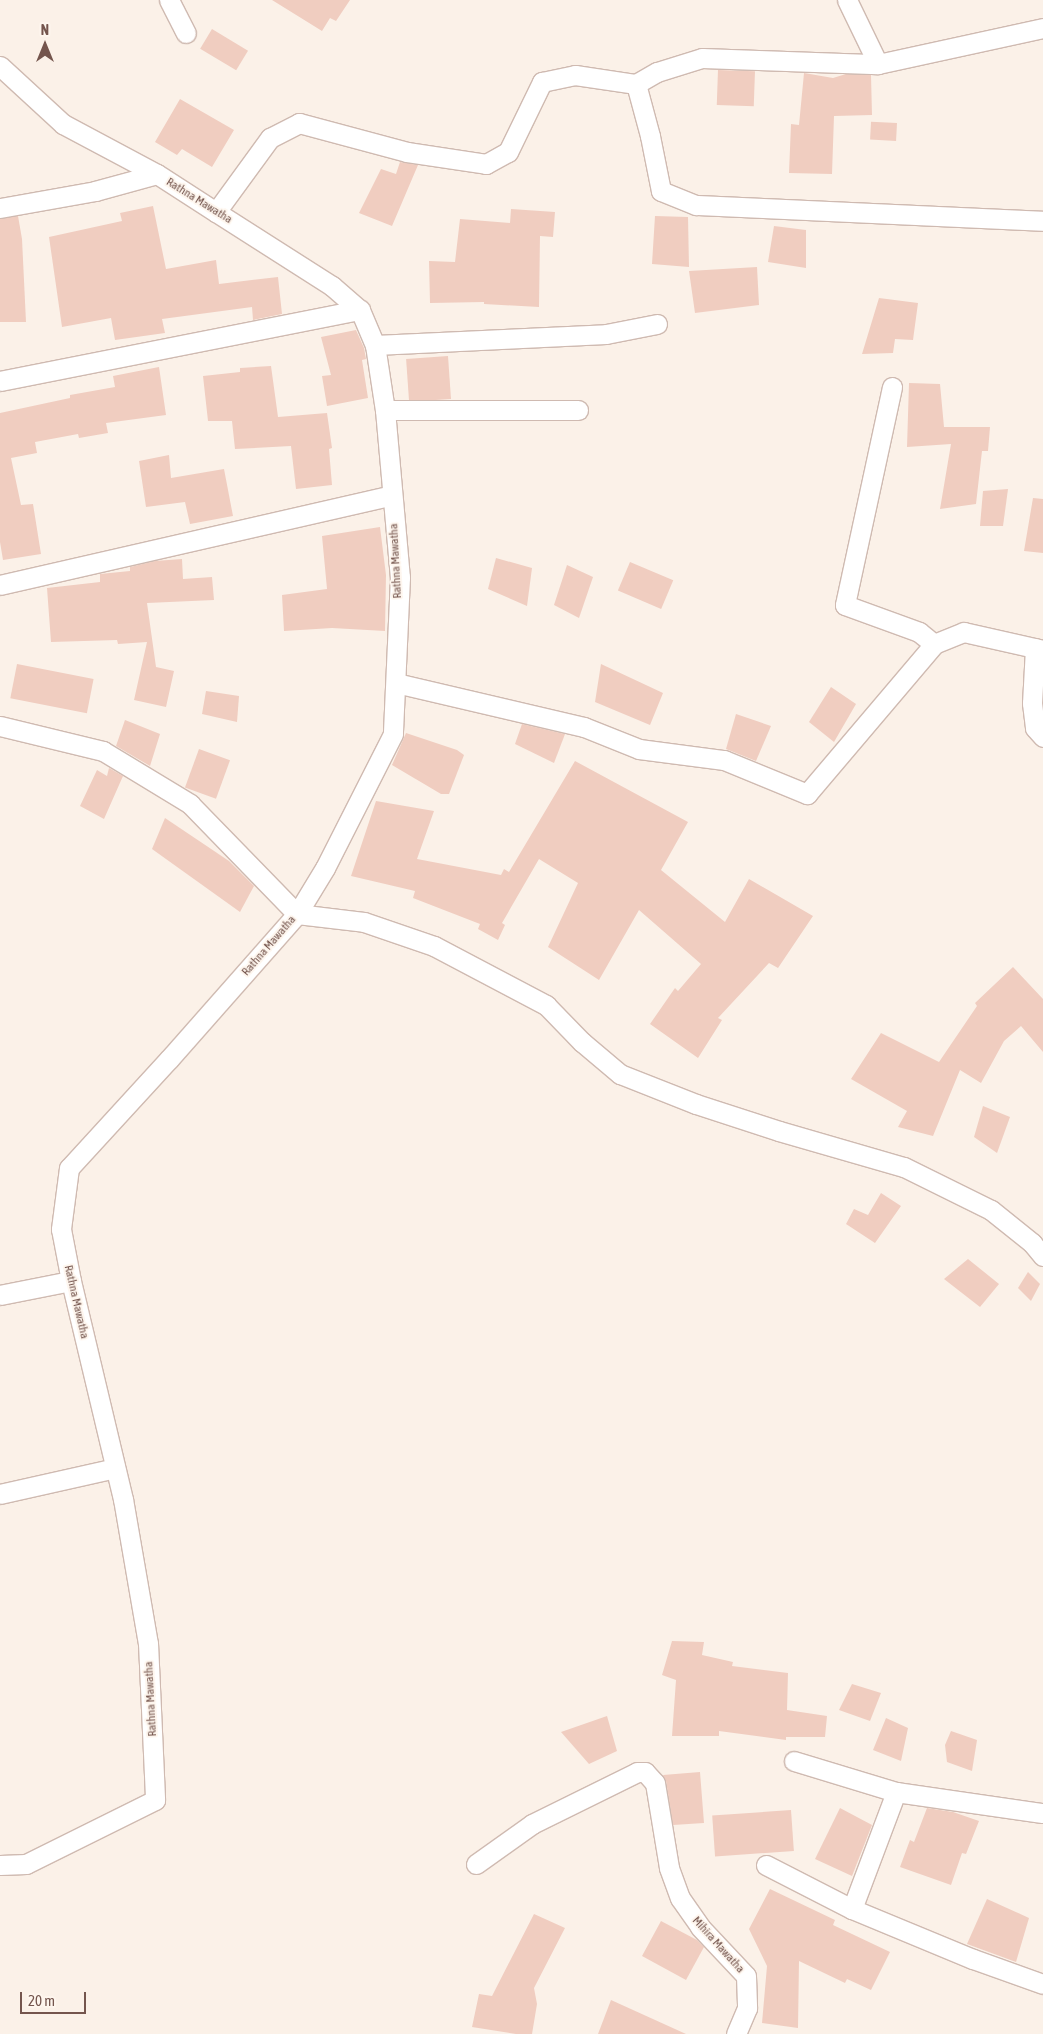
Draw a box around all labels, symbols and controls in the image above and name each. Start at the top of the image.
north arrow [20,20,70,70]
text: N [41,22,49,38]
street label: Rathna Mawatha [163,175,235,227]
street label: Rathna Mawatha [387,523,405,599]
street label: Rathna Mawatha [239,913,299,979]
street label: Rathna Mawatha [61,1264,91,1340]
street label: Rathna Mawatha [142,1661,160,1737]
street label: Mihira Mawatha [689,1914,747,1976]
scale bar [22,1982,89,2014]
text: 20 m [28,1992,55,2009]

